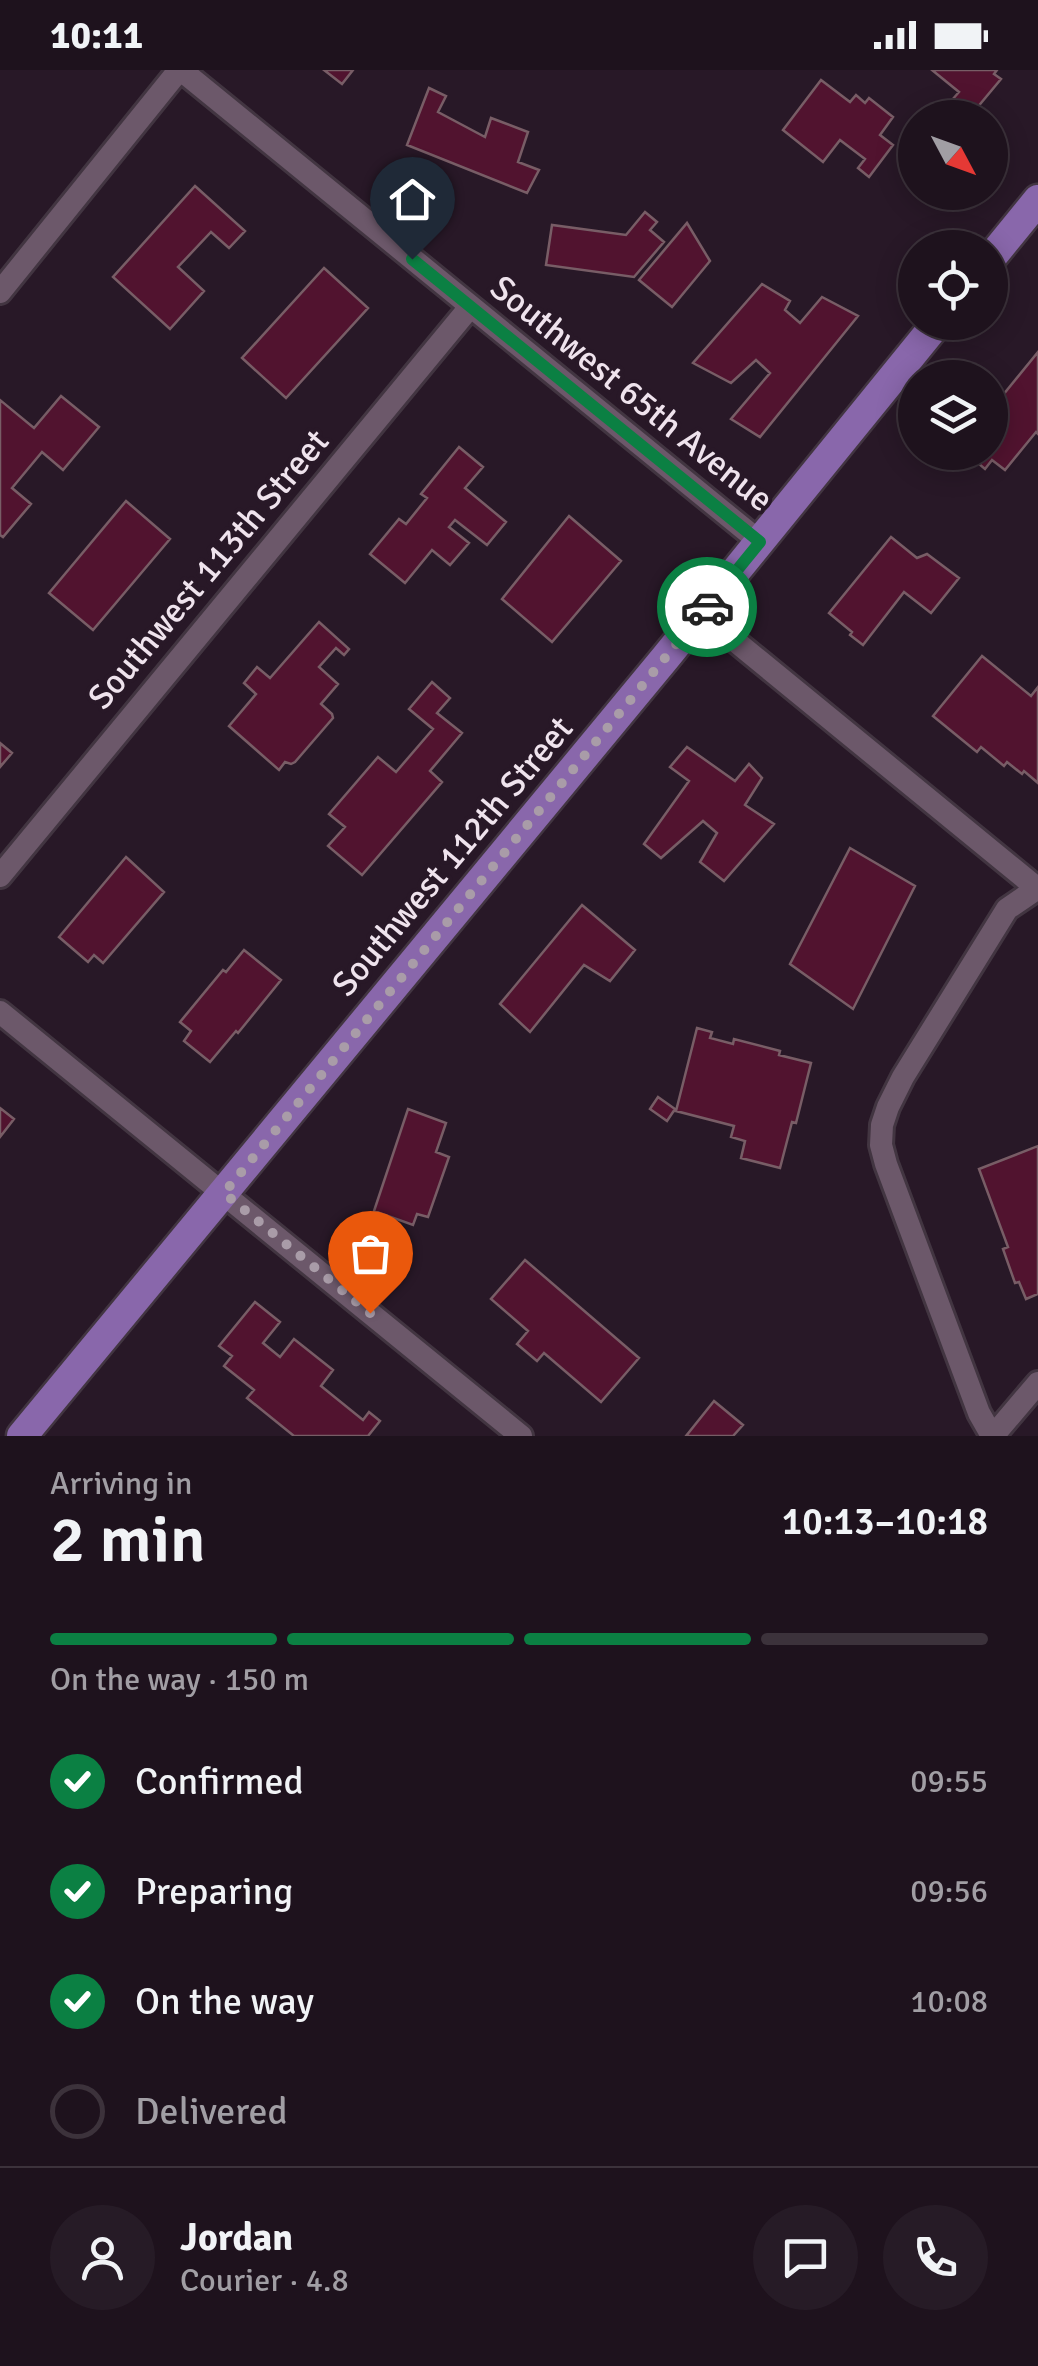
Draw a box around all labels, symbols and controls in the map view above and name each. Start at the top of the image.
text: 10:11 [50,12,143,59]
north arrow [898,100,1008,210]
map controls [898,100,1008,470]
pin [370,157,455,260]
icon: home [385,172,440,227]
button: locate [898,230,1008,340]
street label: Southwest 65th Avenue [482,266,782,521]
button: layers [898,360,1008,470]
street label: Southwest 113th Street [79,421,338,718]
courier [657,557,757,657]
icon: car [680,580,735,635]
street label: Southwest 112th Street [323,708,582,1005]
pin [328,1211,413,1314]
icon: bag [343,1226,398,1281]
text: Arriving in [50,1464,192,1503]
text: 10:13–10:18 [782,1498,988,1545]
text: 2 min [50,1500,206,1580]
text: On the way · 150 m [50,1660,309,1699]
icon: check [50,1754,105,1809]
text: Confirmed [135,1758,304,1805]
text: 09:55 [910,1762,988,1801]
icon: check [50,1864,105,1919]
text: Preparing [135,1868,293,1915]
text: 09:56 [910,1872,988,1911]
icon: check [50,1974,105,2029]
text: On the way [135,1978,314,2025]
text: 10:08 [910,1982,988,2021]
text: Delivered [135,2088,288,2135]
button: person [50,2205,155,2310]
button: chat [753,2205,858,2310]
button: phone [883,2205,988,2310]
text: Jordan [180,2214,293,2261]
text: Courier · 4.8 [180,2261,349,2300]

